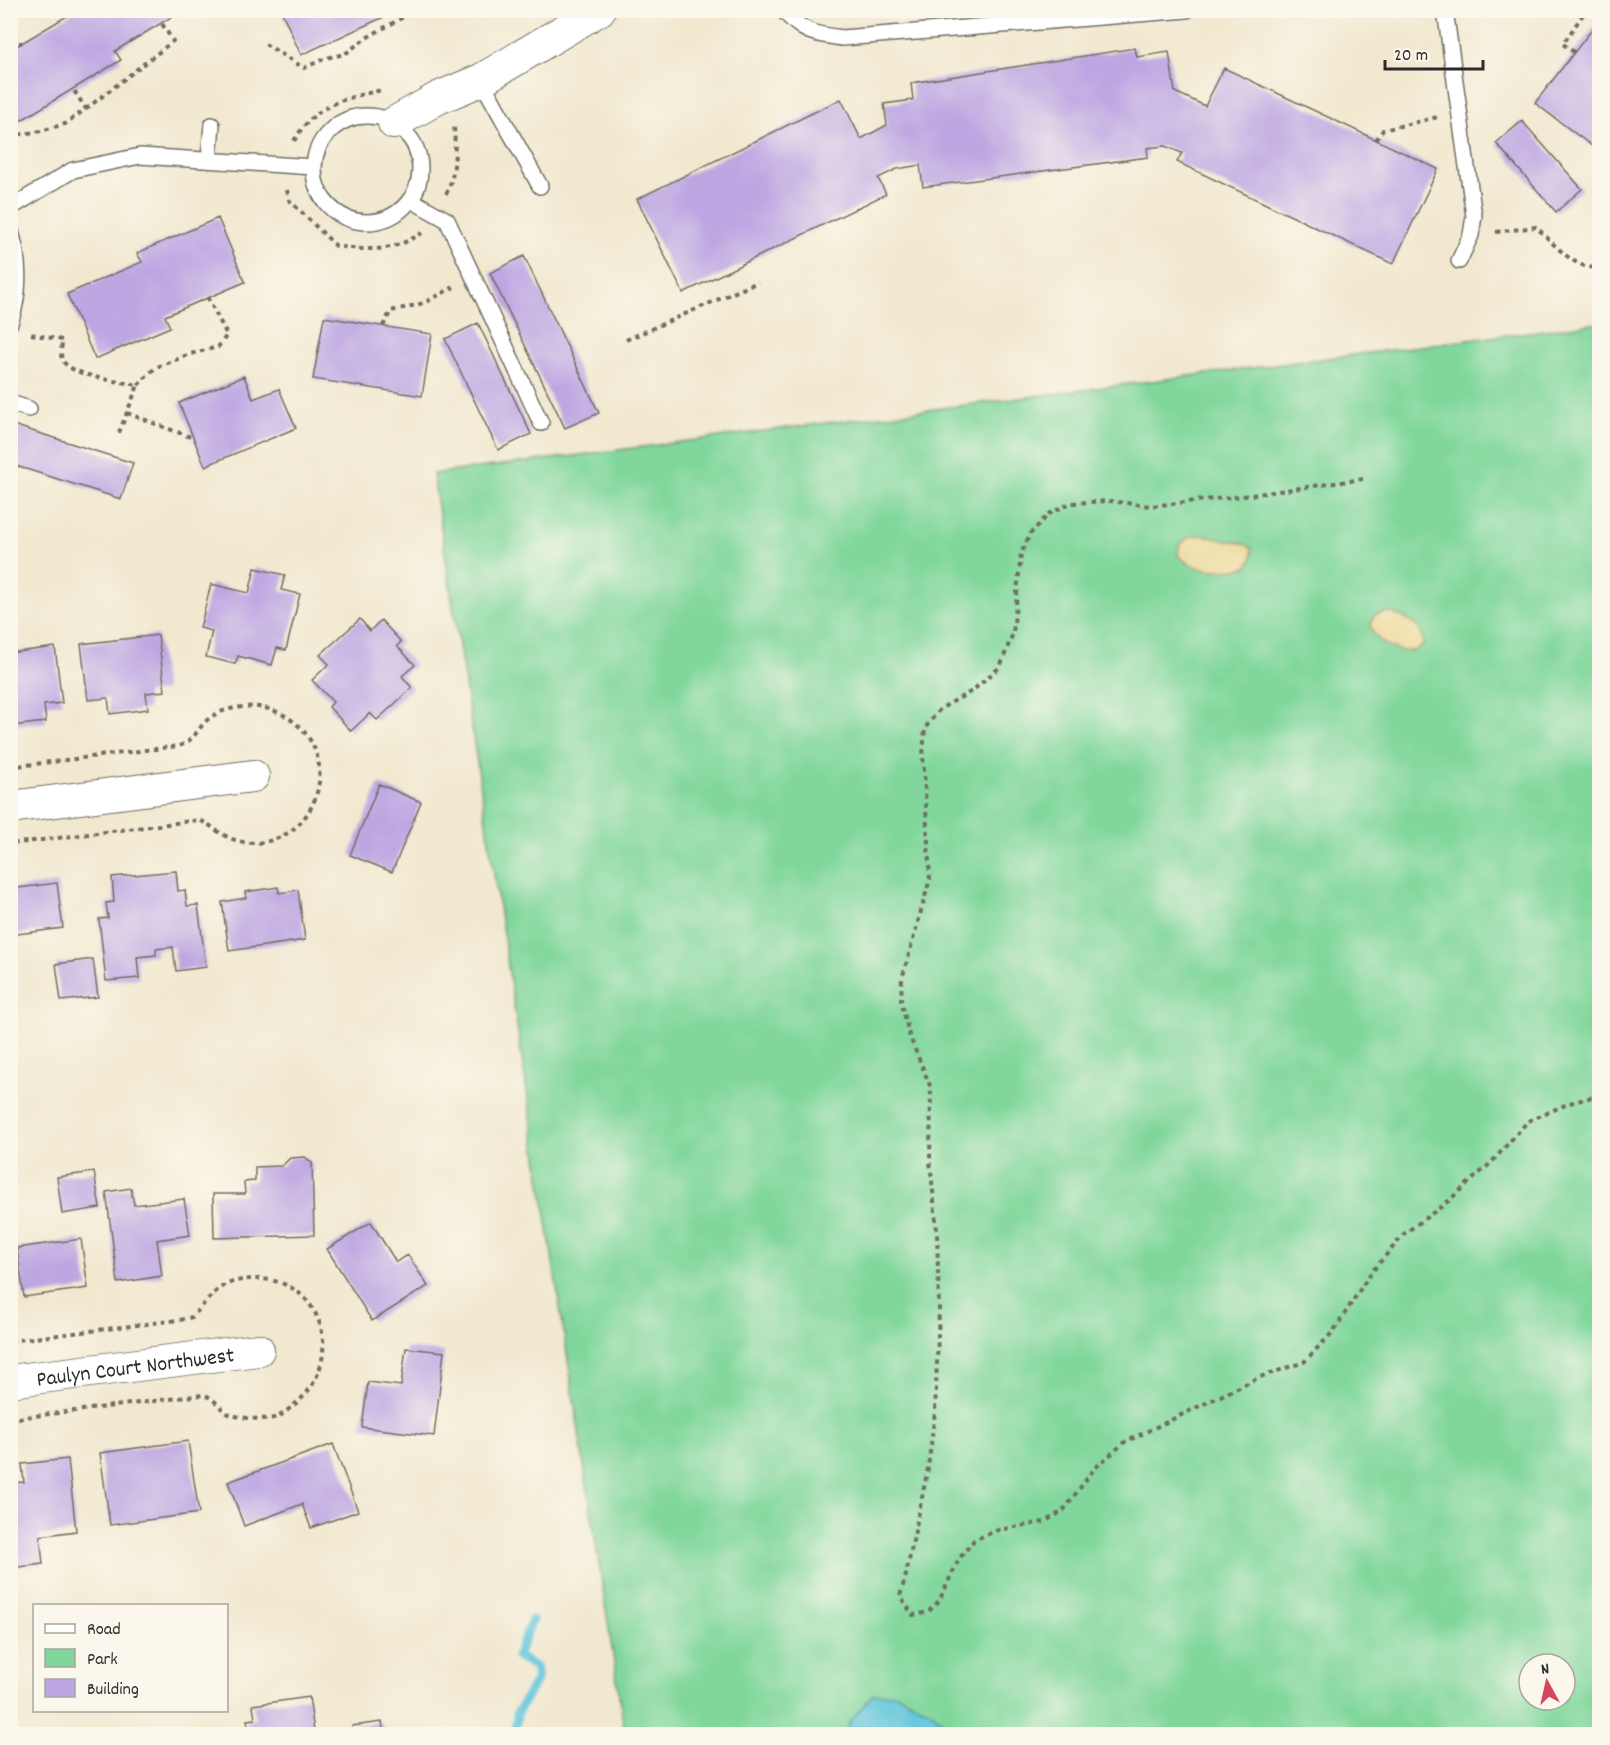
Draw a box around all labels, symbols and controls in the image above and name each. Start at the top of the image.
scale bar [1385,33,1482,71]
text: 20 m [1394,44,1428,69]
street label: Paulyn Court Northwest [35,1341,236,1397]
legend [33,1604,228,1712]
text: Road [87,1618,121,1643]
text: Park [87,1648,118,1673]
north arrow [1517,1652,1577,1712]
text: N [1540,1658,1551,1682]
text: Building [87,1678,139,1703]

